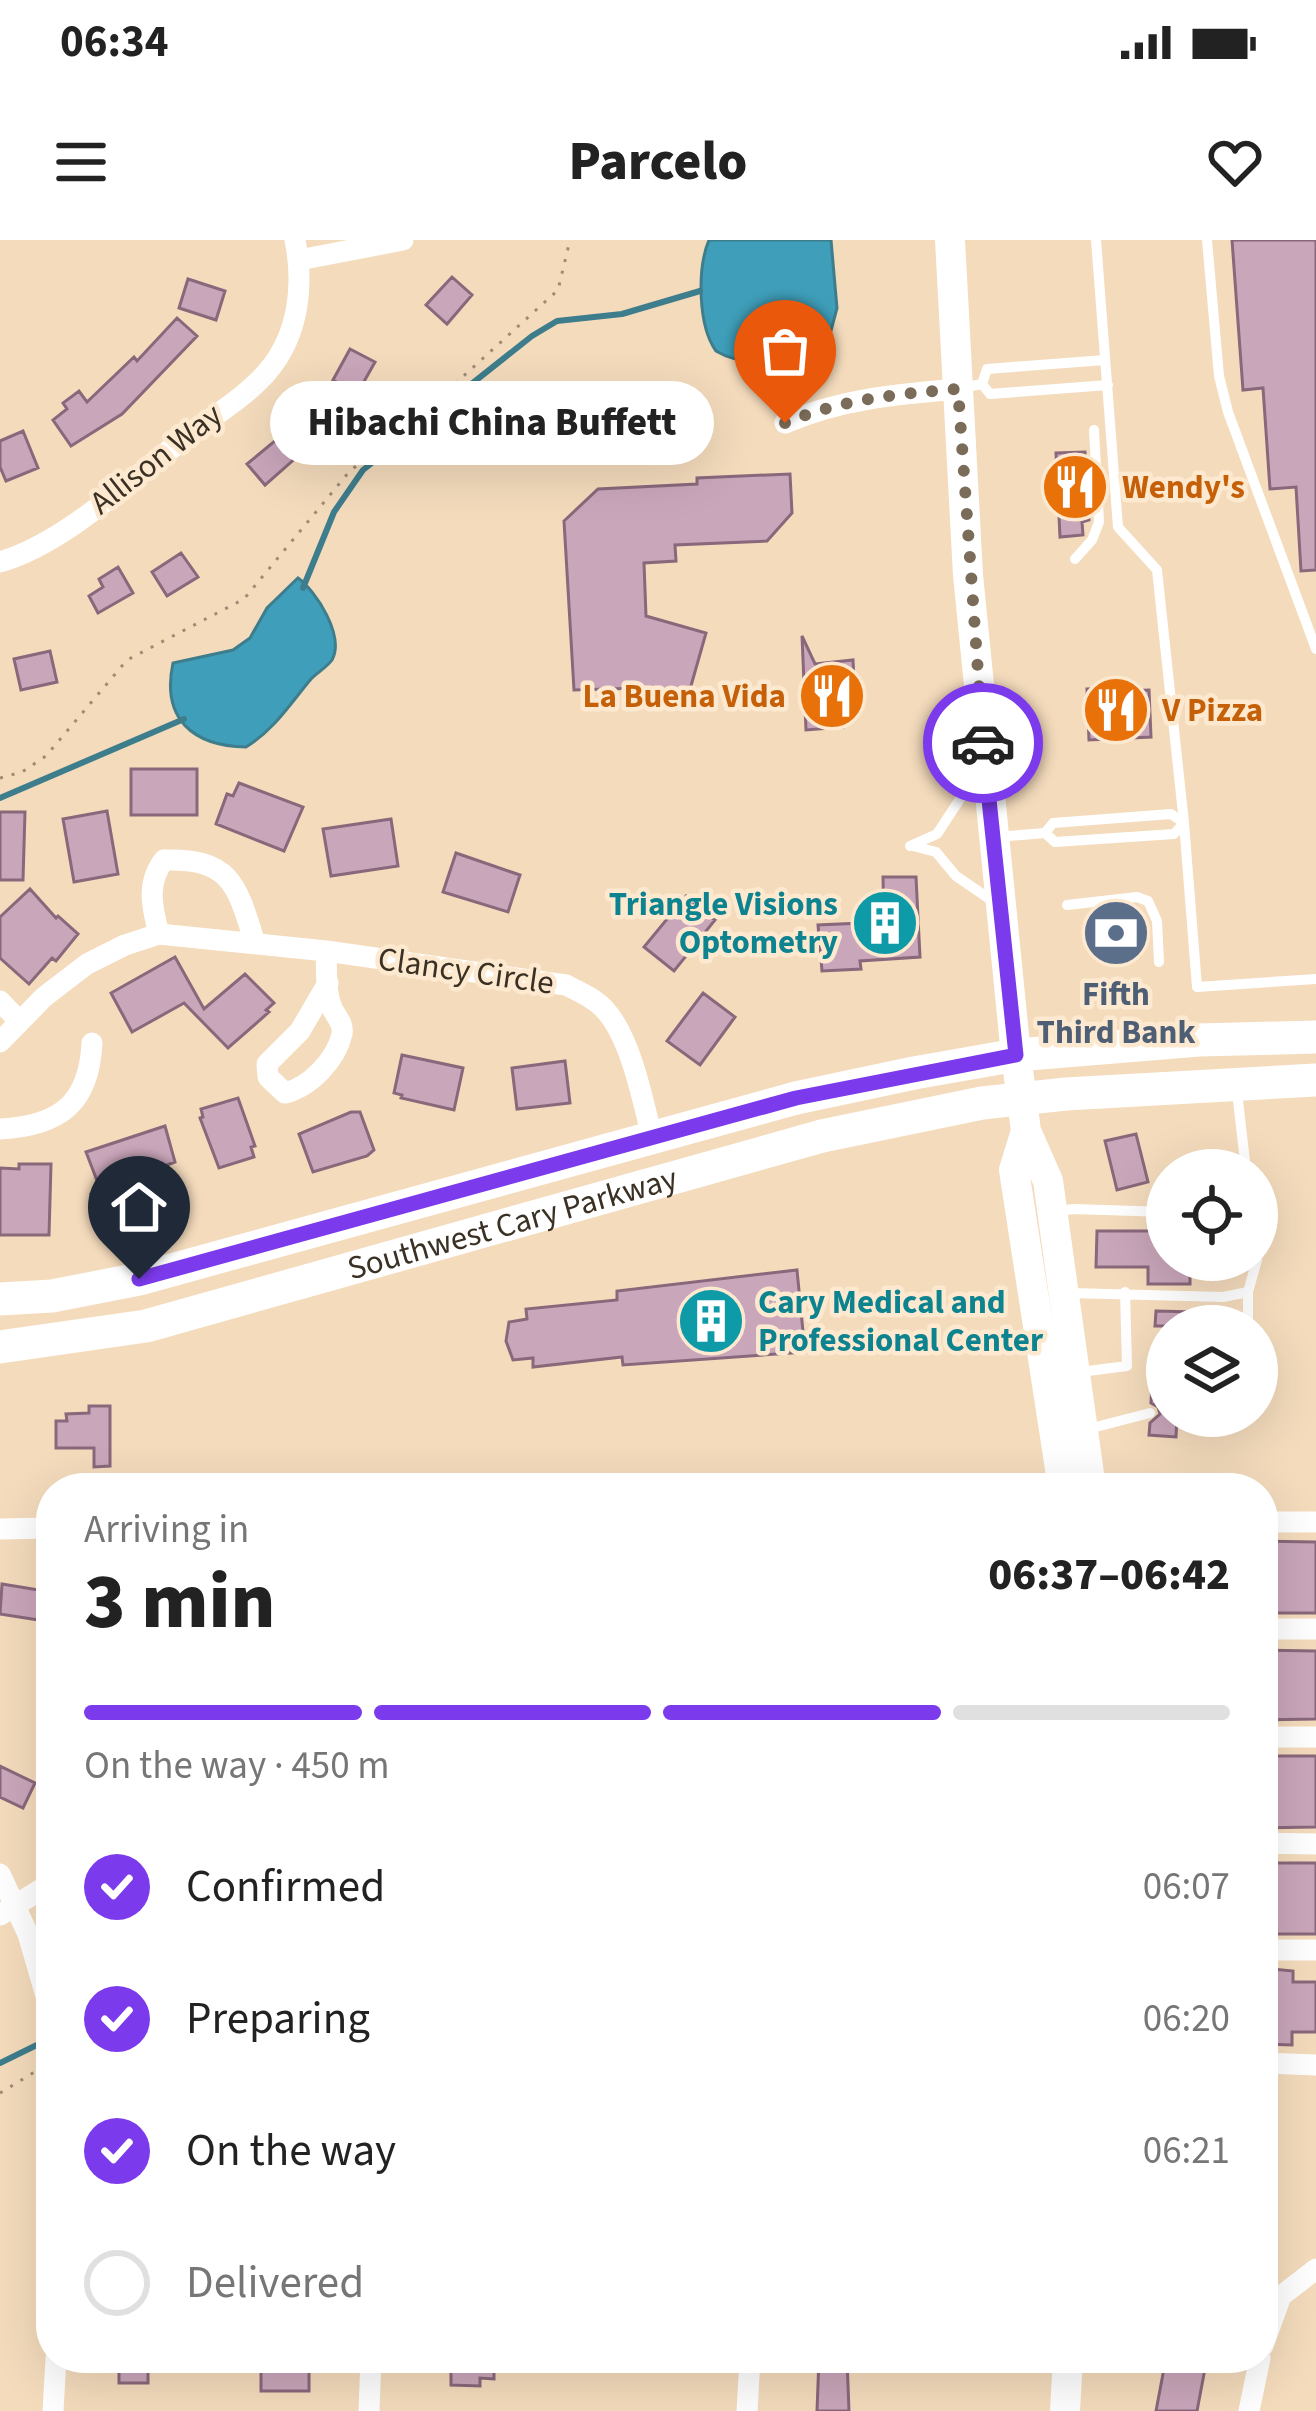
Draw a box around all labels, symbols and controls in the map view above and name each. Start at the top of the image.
text: 06:34 [60,10,169,74]
text: Parcelo [569,124,747,201]
icon: menu [48,129,114,195]
icon: heart [1202,129,1268,195]
pin [734,300,836,423]
icon: bag [752,318,818,384]
callout: Hibachi China Buffett [269,381,713,465]
street label: Allison Way [80,392,233,526]
text: Hibachi China Buffett [308,395,676,451]
restaurant icon: Wendy's [1040,452,1110,522]
place label: Wendy's [1122,464,1245,511]
restaurant icon: La Buena Vida [797,661,867,731]
place label: La Buena Vida [582,673,786,720]
restaurant icon: V Pizza [1081,675,1151,745]
courier [923,683,1043,803]
place label: V Pizza [1161,687,1263,734]
icon: car [950,710,1016,776]
place label: Triangle Visions Optometry [609,881,838,966]
building icon: Triangle Visions Optometry [850,888,920,958]
bank icon: Fifth Third Bank [1081,898,1151,968]
street label: Clancy Circle [375,935,557,1007]
place label: Fifth Third Bank [1037,971,1195,1056]
map controls [1146,1149,1278,1437]
button: locate [1146,1149,1278,1281]
street label: Southwest Cary Parkway [342,1154,683,1292]
pin [88,1156,190,1279]
icon: home [106,1174,172,1240]
place label: Cary Medical and Professional Center [758,1279,1044,1364]
building icon: Cary Medical and Professional Center [676,1286,746,1356]
button: layers [1146,1305,1278,1437]
text: Arriving in [84,1502,249,1558]
text: 06:37–06:42 [988,1543,1230,1607]
text: 3 min [84,1547,276,1658]
text: On the way · 450 m [84,1738,390,1794]
icon: check [84,1854,150,1920]
text: Confirmed [186,1855,385,1919]
text: 06:07 [1143,1859,1230,1915]
icon: check [84,1986,150,2052]
text: Preparing [186,1987,370,2051]
text: 06:20 [1143,1991,1230,2047]
icon: check [84,2118,150,2184]
text: On the way [186,2119,396,2183]
text: 06:21 [1143,2123,1230,2179]
text: Delivered [186,2251,364,2315]

